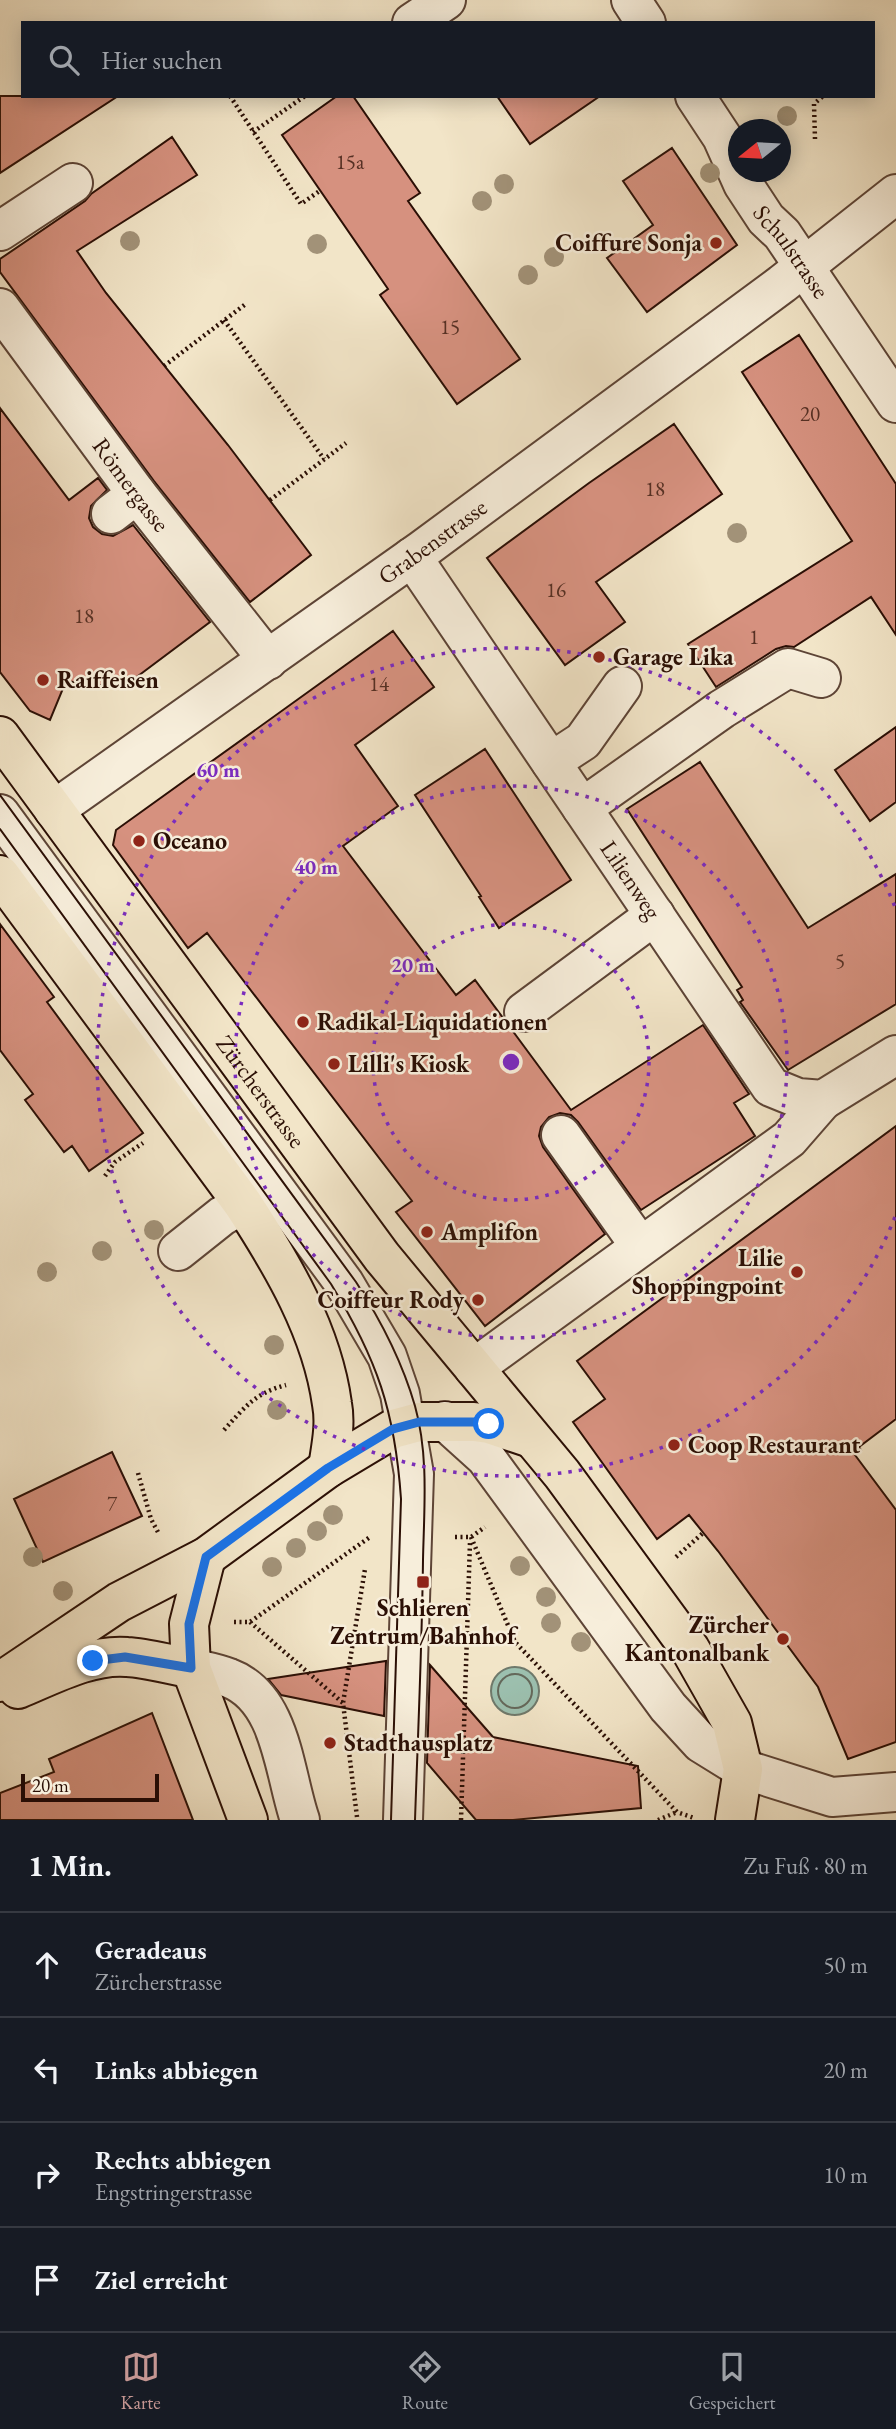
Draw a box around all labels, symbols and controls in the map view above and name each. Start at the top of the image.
search box [21,21,875,98]
icon: search [45,41,83,79]
text: Hier suchen [101,43,222,77]
north arrow [728,119,791,182]
house number: 15a [336,148,365,175]
street label: Schulstrasse [746,199,837,304]
place label: Coiffure Sonja [555,227,702,259]
marker: Coiffure Sonja [708,235,724,251]
house number: 15 [440,313,460,340]
house number: 20 [800,400,820,427]
street label: Römergasse [86,431,177,538]
house number: 18 [645,475,665,502]
street label: Grabenstrasse [372,491,493,591]
house number: 16 [546,576,566,603]
house number: 18 [74,602,94,629]
house number: 1 [749,623,759,650]
place label: Garage Lika [613,641,734,673]
marker: Garage Lika [591,649,607,665]
place label: Raiffeisen [57,664,159,695]
house number: 14 [369,670,390,697]
marker: Raiffeisen [35,672,51,688]
text: 60 m [196,756,240,783]
place label: Oceano [153,825,227,856]
marker: Oceano [131,833,147,849]
street label: Lilienweg [593,834,669,925]
text: 40 m [294,853,338,880]
house number: 5 [835,947,845,974]
text: 20 m [391,951,435,978]
place label: Radikal-Liquidationen [317,1006,548,1038]
marker: Radikal-Liquidationen [295,1014,311,1030]
street label: Zürcherstrasse [209,1029,313,1154]
place label: Lilli's Kiosk [348,1048,470,1079]
centre of rings [499,1050,523,1074]
marker: Lilli's Kiosk [326,1056,342,1072]
place label: Amplifon [440,1216,539,1247]
marker: Amplifon [419,1224,435,1240]
place label: Lilie Shoppingpoint [632,1242,783,1302]
marker: Lilie Shoppingpoint [789,1264,805,1280]
place label: Coiffeur Rody [317,1284,464,1316]
marker: Coiffeur Rody [470,1292,486,1308]
route start [473,1408,504,1439]
place label: Coop Restaurant [688,1429,860,1460]
marker: Coop Restaurant [666,1437,682,1453]
house number: 7 [107,1490,118,1517]
marker: Schlieren Zentrum/Bahnhof [415,1574,431,1590]
place label: Schlieren Zentrum/Bahnhof [330,1592,519,1651]
place label: Zürcher Kantonalbank [625,1609,770,1668]
marker: Zürcher Kantonalbank [775,1631,791,1647]
route end [77,1645,108,1676]
place label: Stadthausplatz [344,1727,493,1758]
marker: Stadthausplatz [322,1735,338,1751]
scale bar [21,1771,159,1803]
text: 20 m [32,1773,69,1798]
text: 1 Min. [28,1846,112,1885]
text: Zu Fuß · 80 m [744,1851,868,1881]
text: Geradeaus [95,1933,207,1967]
icon: ahead [28,1946,66,1984]
text: 50 m [823,1950,868,1980]
text: Zürcherstrasse [95,1967,222,1997]
icon: left [28,2051,66,2089]
text: Links abbiegen [95,2053,258,2087]
text: 20 m [823,2055,868,2085]
text: Rechts abbiegen [95,2143,271,2177]
icon: right [28,2156,66,2194]
text: 10 m [823,2160,868,2190]
text: Engstringerstrasse [95,2177,252,2207]
icon: arrive [28,2261,66,2299]
text: Ziel erreicht [95,2263,227,2297]
tab: Karte [120,2348,161,2415]
tab: Route [402,2348,448,2415]
tab: Gespeichert [689,2348,776,2415]

